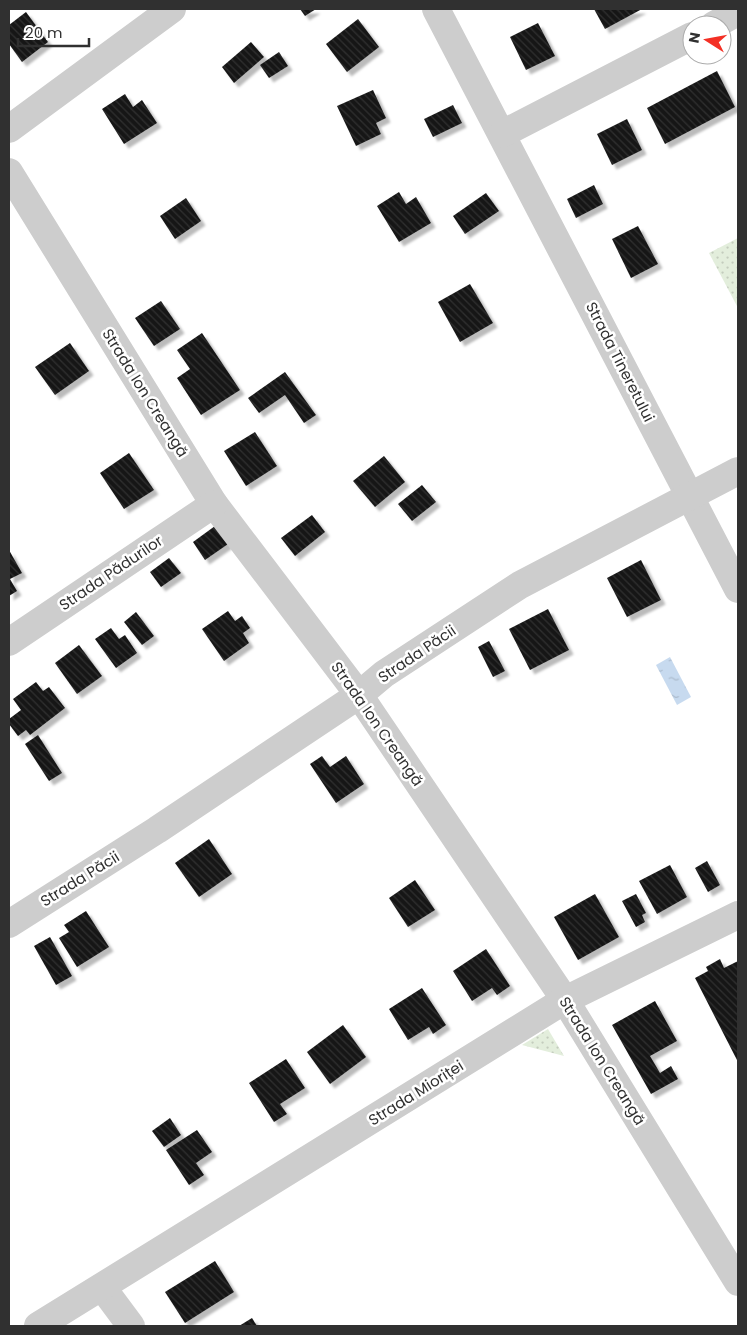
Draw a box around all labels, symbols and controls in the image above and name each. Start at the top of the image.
scale bar [18,15,89,47]
north arrow [682,15,732,65]
text: 20 m [25,22,63,43]
text: N [683,30,705,45]
street label: Strada Tineretului [581,298,660,425]
street label: Strada Ion Creangă [97,325,193,461]
street label: Strada Pădurilor [55,530,167,615]
street label: Strada Păcii [374,620,460,687]
street label: Strada Ion Creangă [326,657,428,790]
street label: Strada Păcii [36,846,123,911]
street label: Strada Ion Creangă [554,993,650,1129]
street label: Strada Mioriței [364,1055,467,1130]

